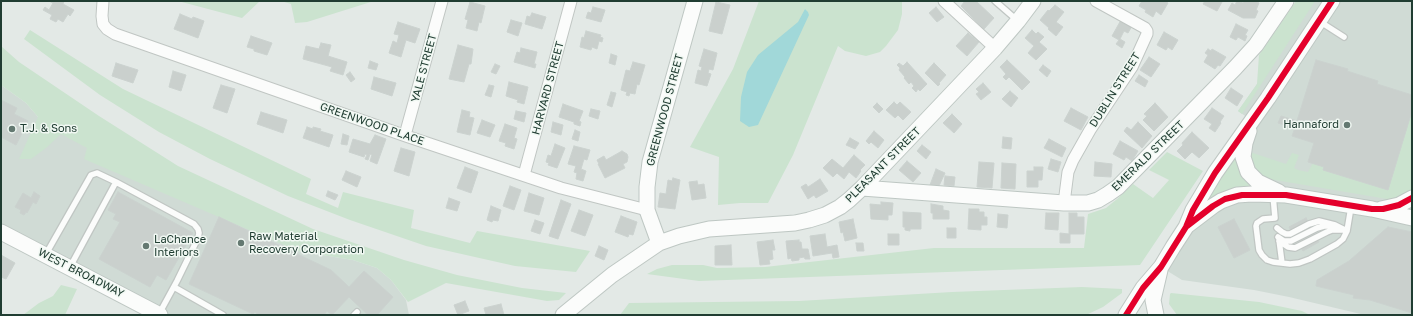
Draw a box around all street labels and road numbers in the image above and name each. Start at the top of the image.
street label: YALE STREET [408,32,440,104]
street label: HARVARD STREET [529,40,567,136]
street label: DUBLIN STREET [1087,50,1143,130]
street label: GREENWOOD STREET [644,52,686,168]
street label: GREENWOOD PLACE [318,100,426,148]
street label: EMERALD STREET [1109,118,1187,194]
street label: PLEASANT STREET [843,125,923,205]
street label: WEST BROADWAY [36,246,126,300]

